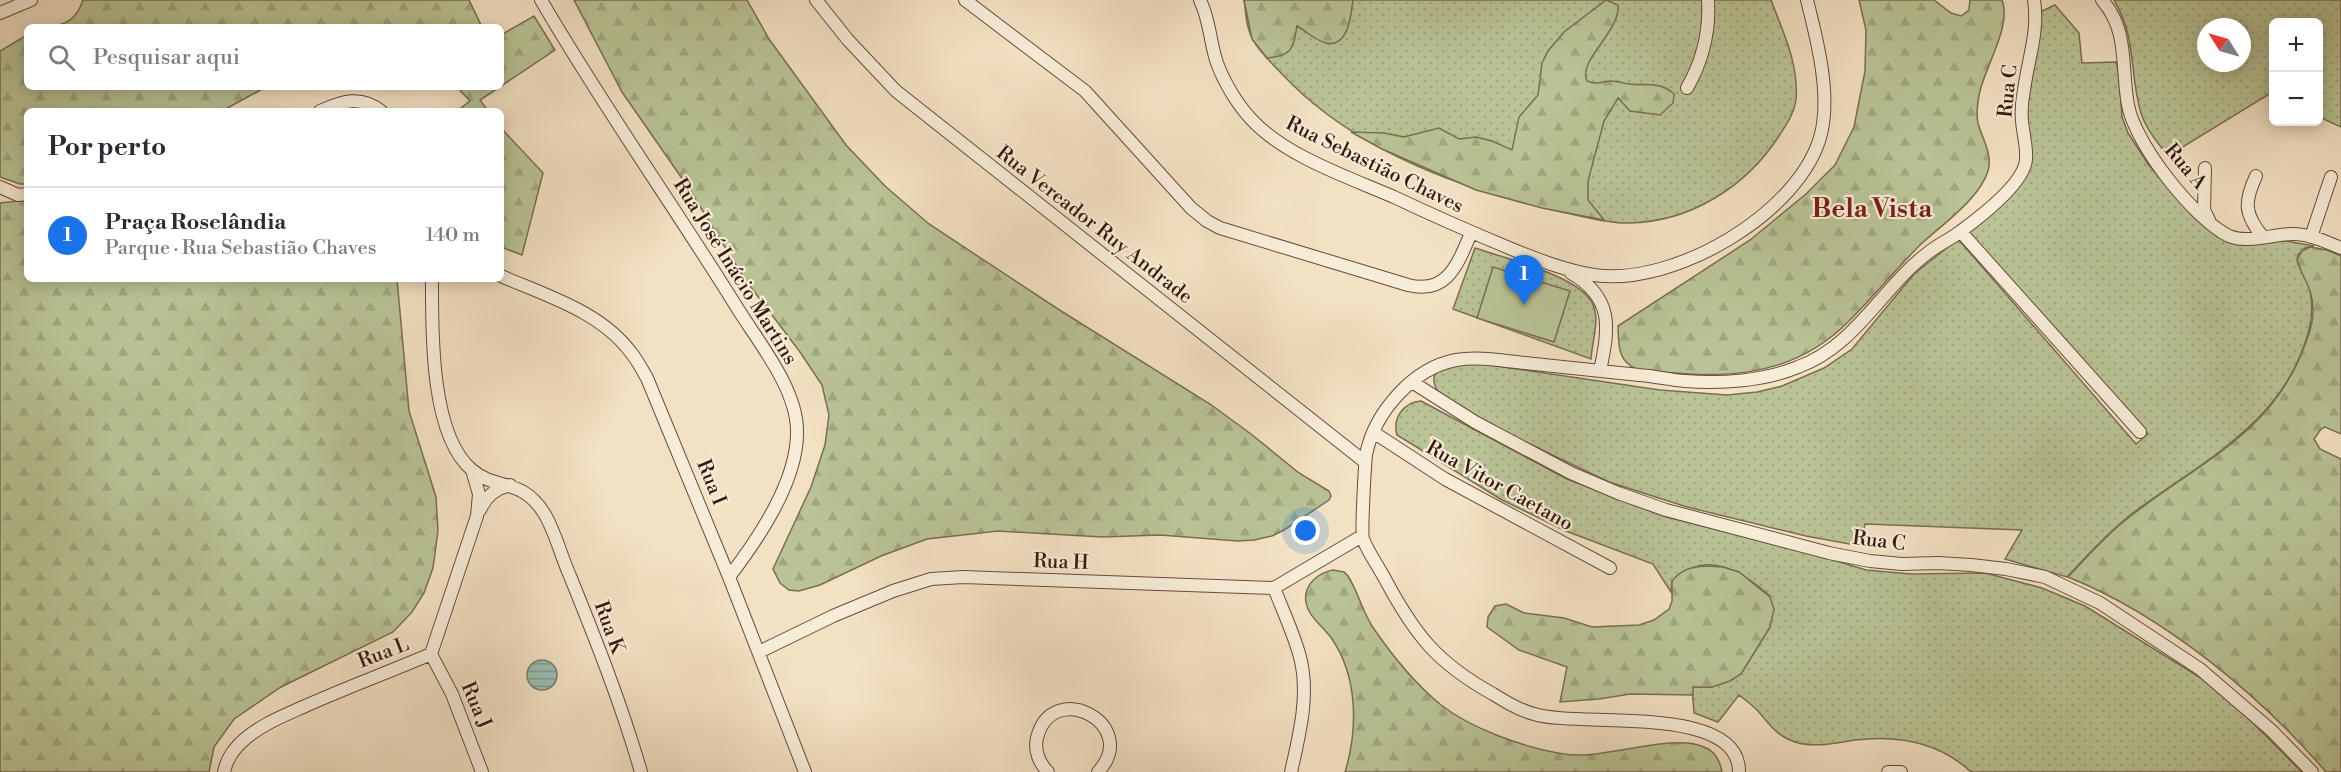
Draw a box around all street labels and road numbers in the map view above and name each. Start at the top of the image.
street label: Rua C [1993,63,2024,119]
street label: Rua Sebastião Chaves [1281,111,1467,219]
street label: Rua A [2158,139,2212,196]
street label: Rua Vereador Ruy Andrade [991,141,1197,310]
street label: Rua José Inácio Martins [667,174,802,370]
street label: Rua Vitor Caetano [1421,436,1577,537]
street label: Rua I [690,456,731,509]
street label: Rua C [1851,526,1907,557]
street label: Rua H [1033,549,1089,576]
street label: Rua K [588,598,630,659]
street label: Rua L [354,632,413,675]
street label: Rua J [455,678,497,733]

